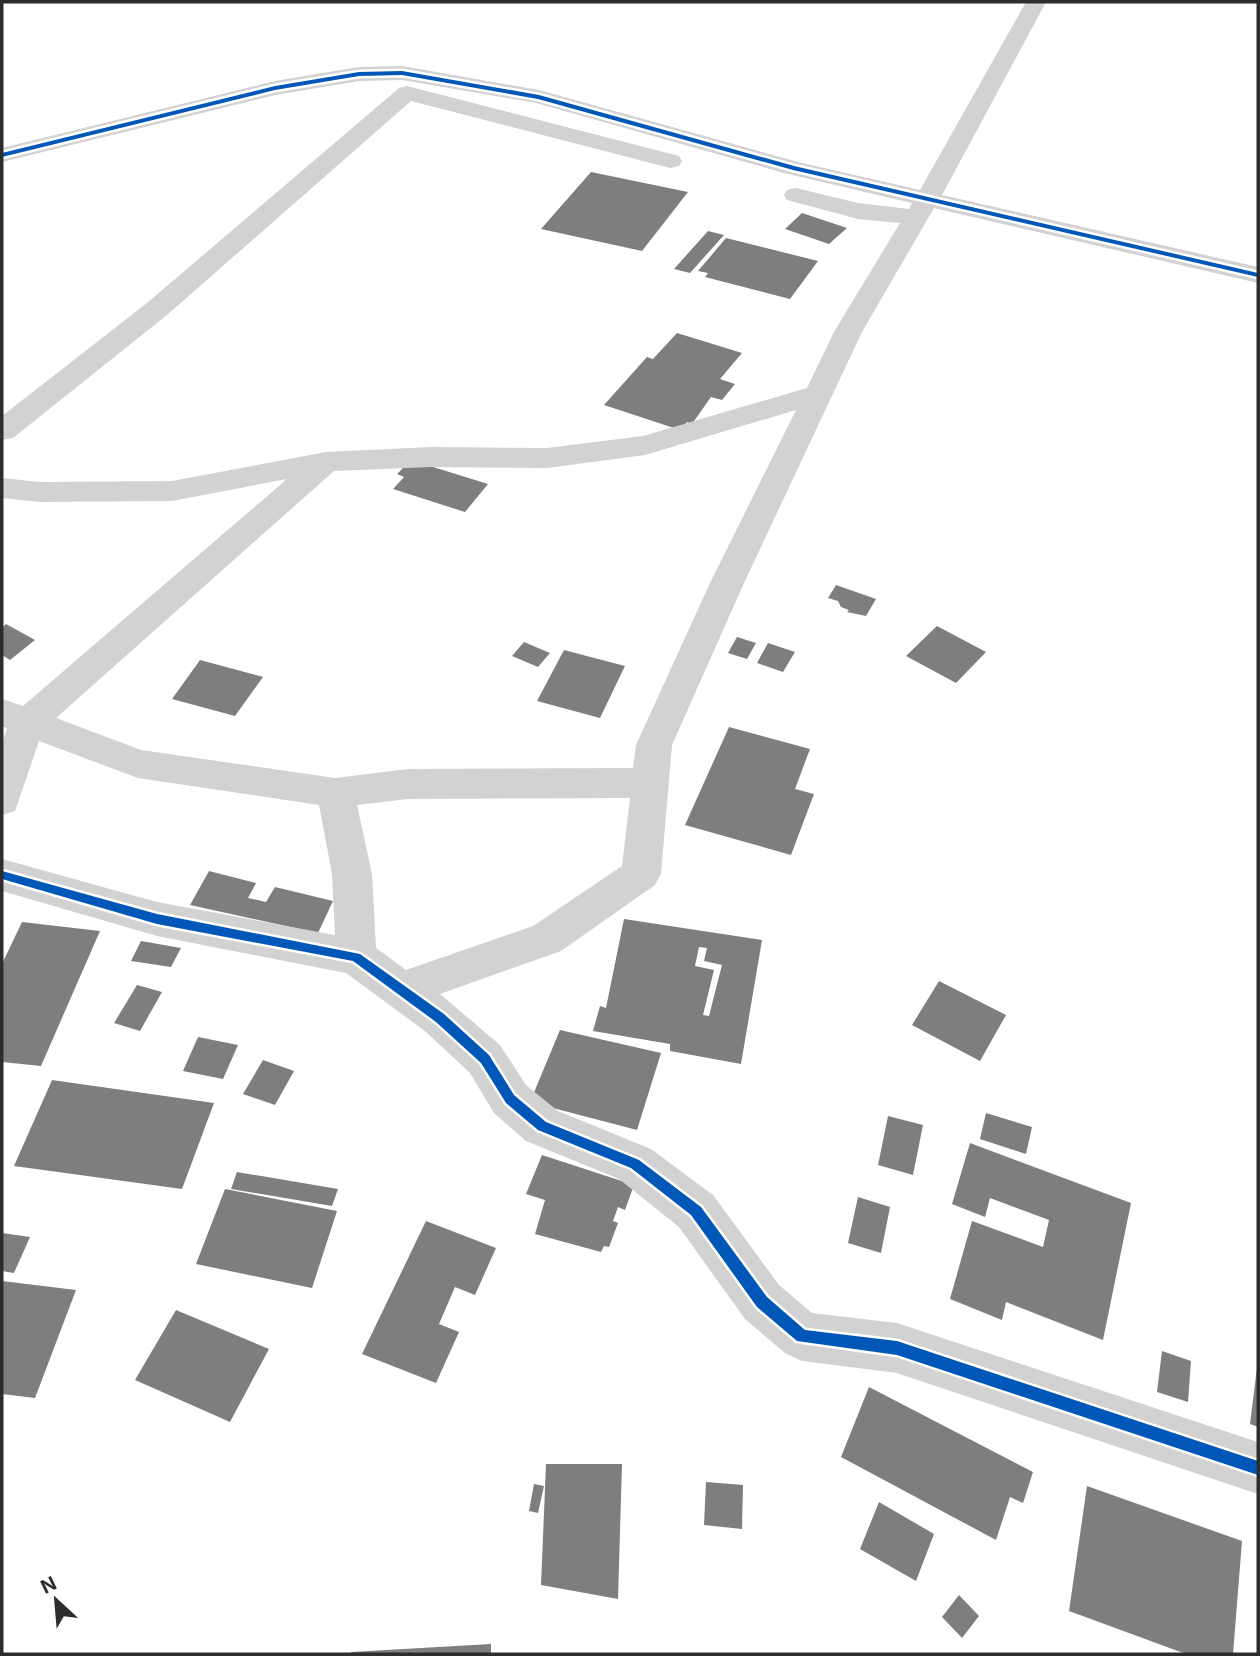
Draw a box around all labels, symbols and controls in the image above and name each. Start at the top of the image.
north arrow [21,1565,91,1635]
text: N [37,1572,60,1599]

